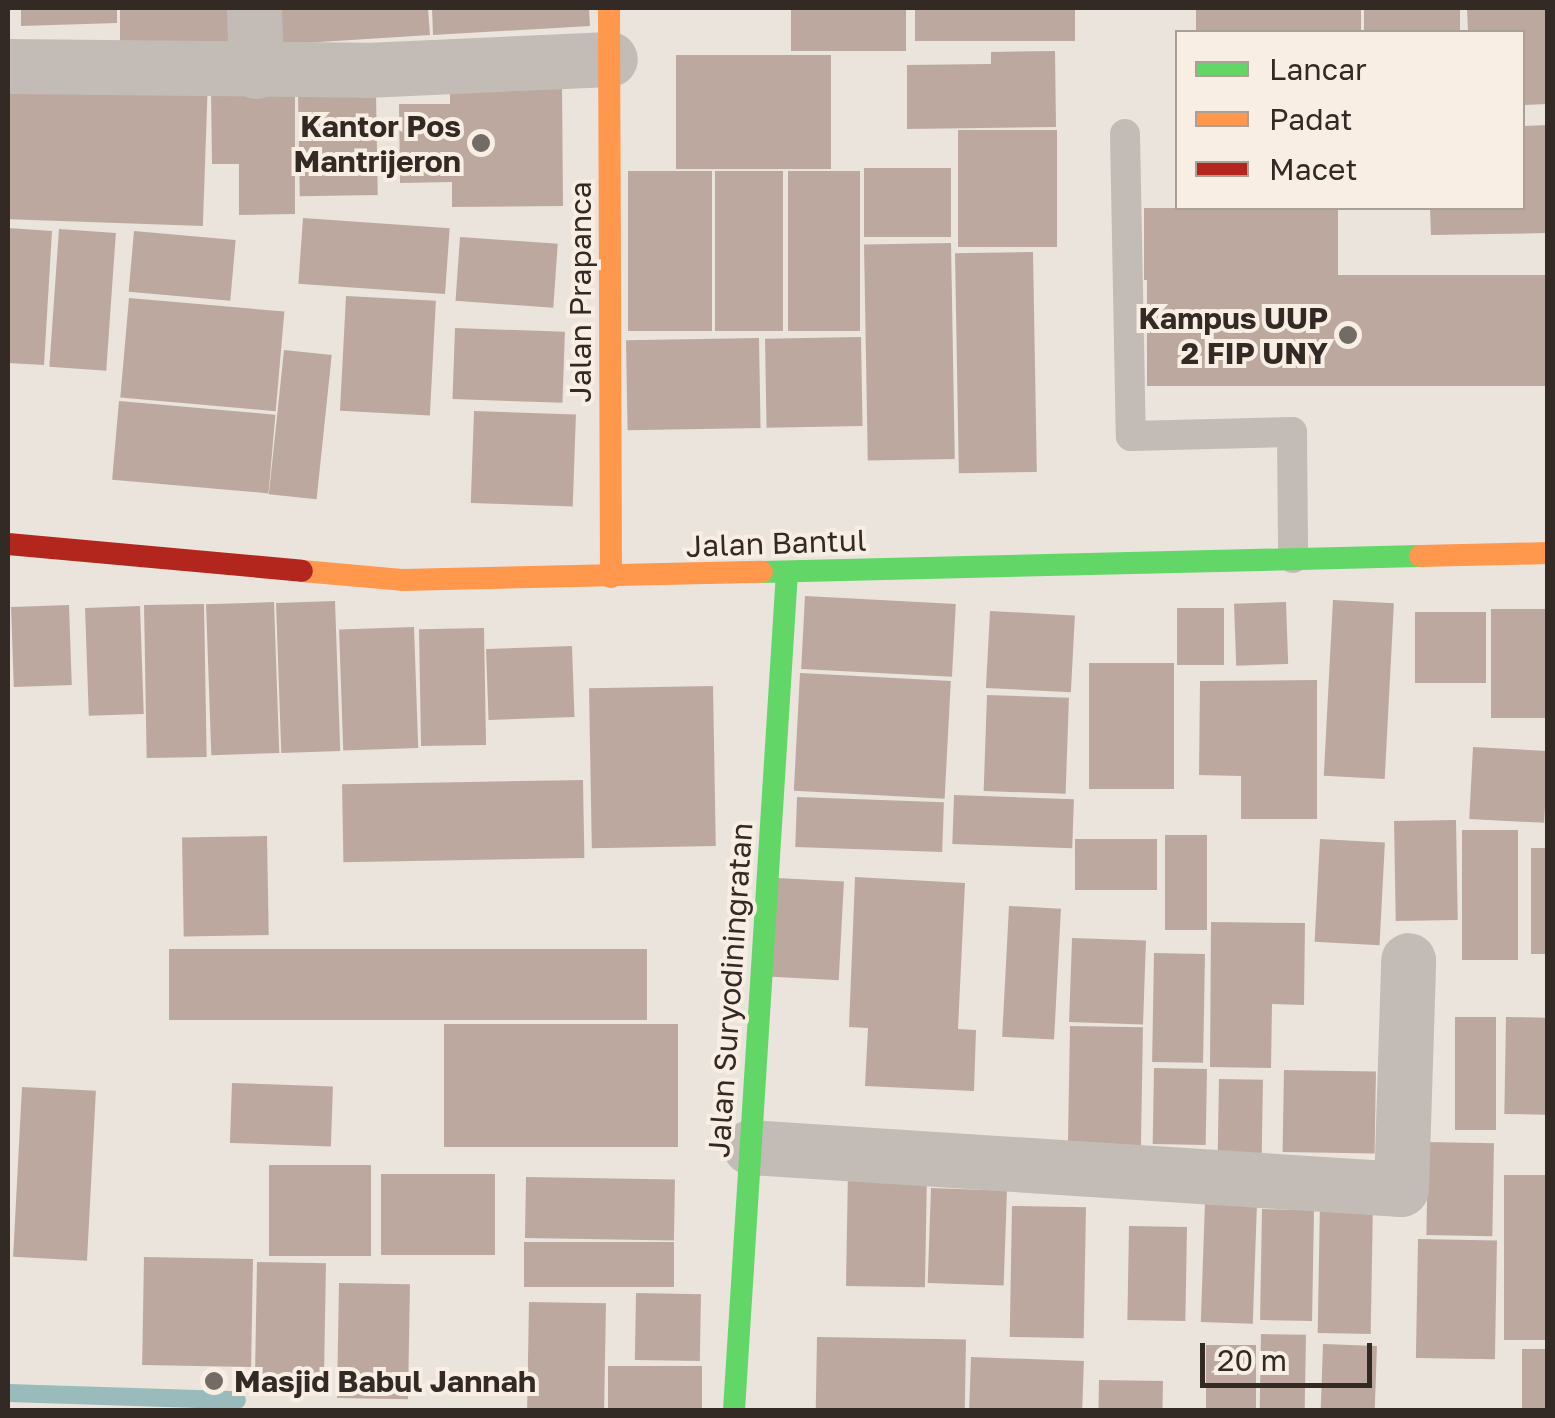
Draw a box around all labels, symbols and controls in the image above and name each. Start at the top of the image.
legend [1175,30,1525,210]
text: Lancar [1269,51,1367,87]
text: Padat [1269,101,1352,137]
place label: Kantor Pos Mantrijeron [294,108,461,178]
marker: Kantor Pos Mantrijeron [470,132,492,154]
text: Macet [1269,151,1358,187]
street label: Jalan Prapanca [562,181,598,403]
place label: Kampus UUP 2 FIP UNY [1138,300,1328,370]
marker: Kampus UUP 2 FIP UNY [1337,324,1359,346]
street label: Jalan Bantul [685,522,867,564]
street label: Jalan Suryodiningratan [700,821,760,1159]
scale bar [1205,1323,1378,1385]
text: 20 m [1217,1342,1287,1378]
place label: Masjid Babul Jannah [234,1363,536,1399]
marker: Masjid Babul Jannah [203,1370,225,1392]

